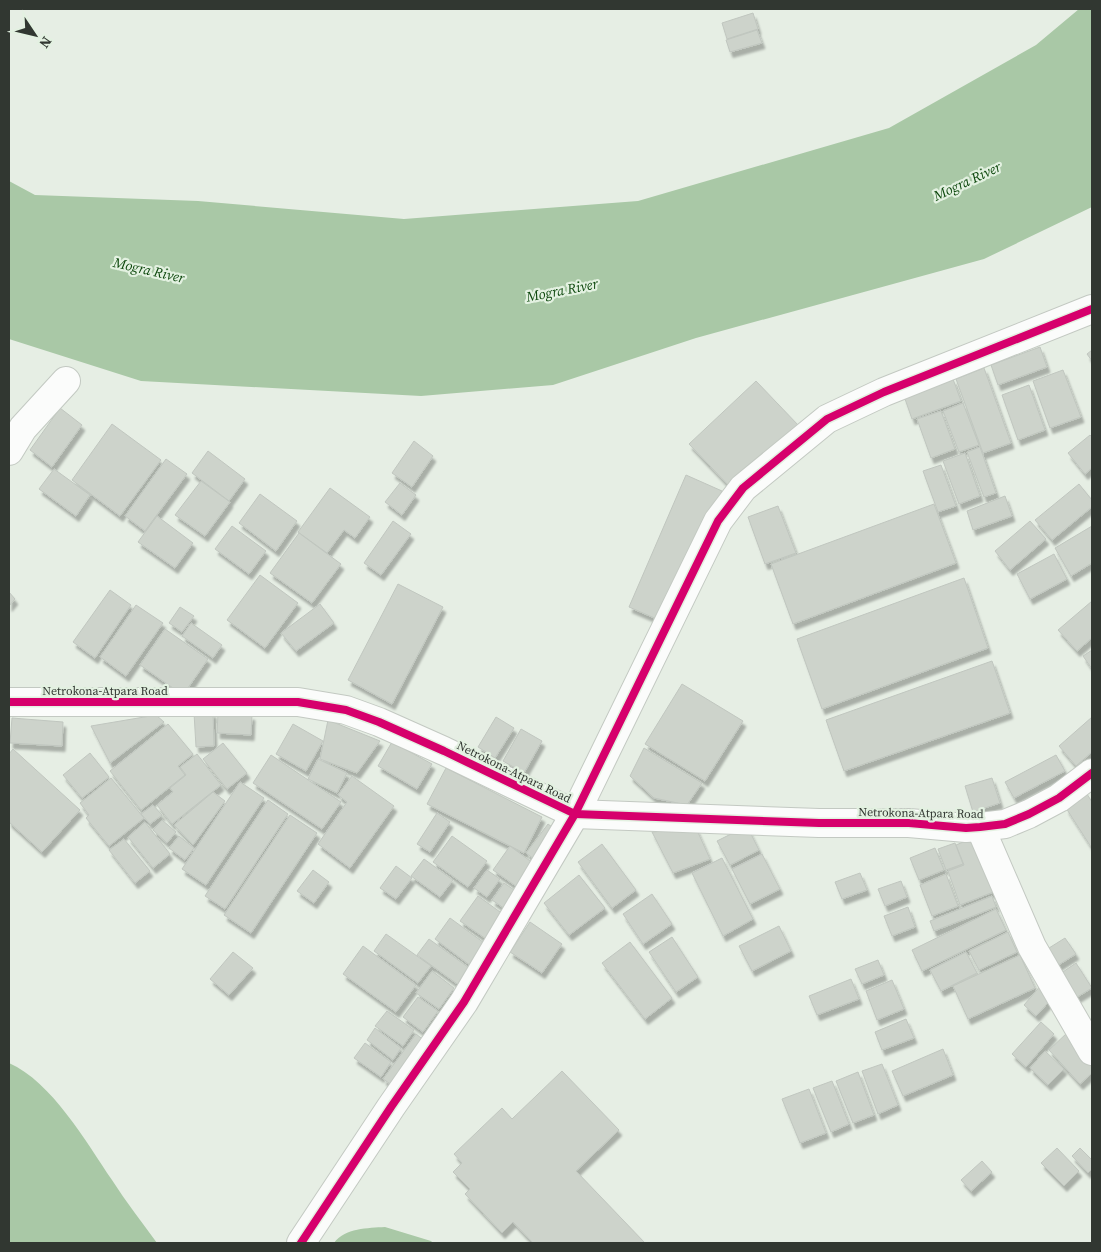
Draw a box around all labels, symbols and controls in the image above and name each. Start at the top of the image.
north arrow [10,10,60,60]
text: N [35,33,57,52]
water label: Mogra River [929,156,1005,206]
water label: Mogra River [110,252,187,288]
water label: Mogra River [523,273,600,307]
street label: Netrokona-Atpara Road [42,683,168,699]
street label: Netrokona-Atpara Road [454,737,574,807]
street label: Netrokona-Atpara Road [858,804,984,822]

